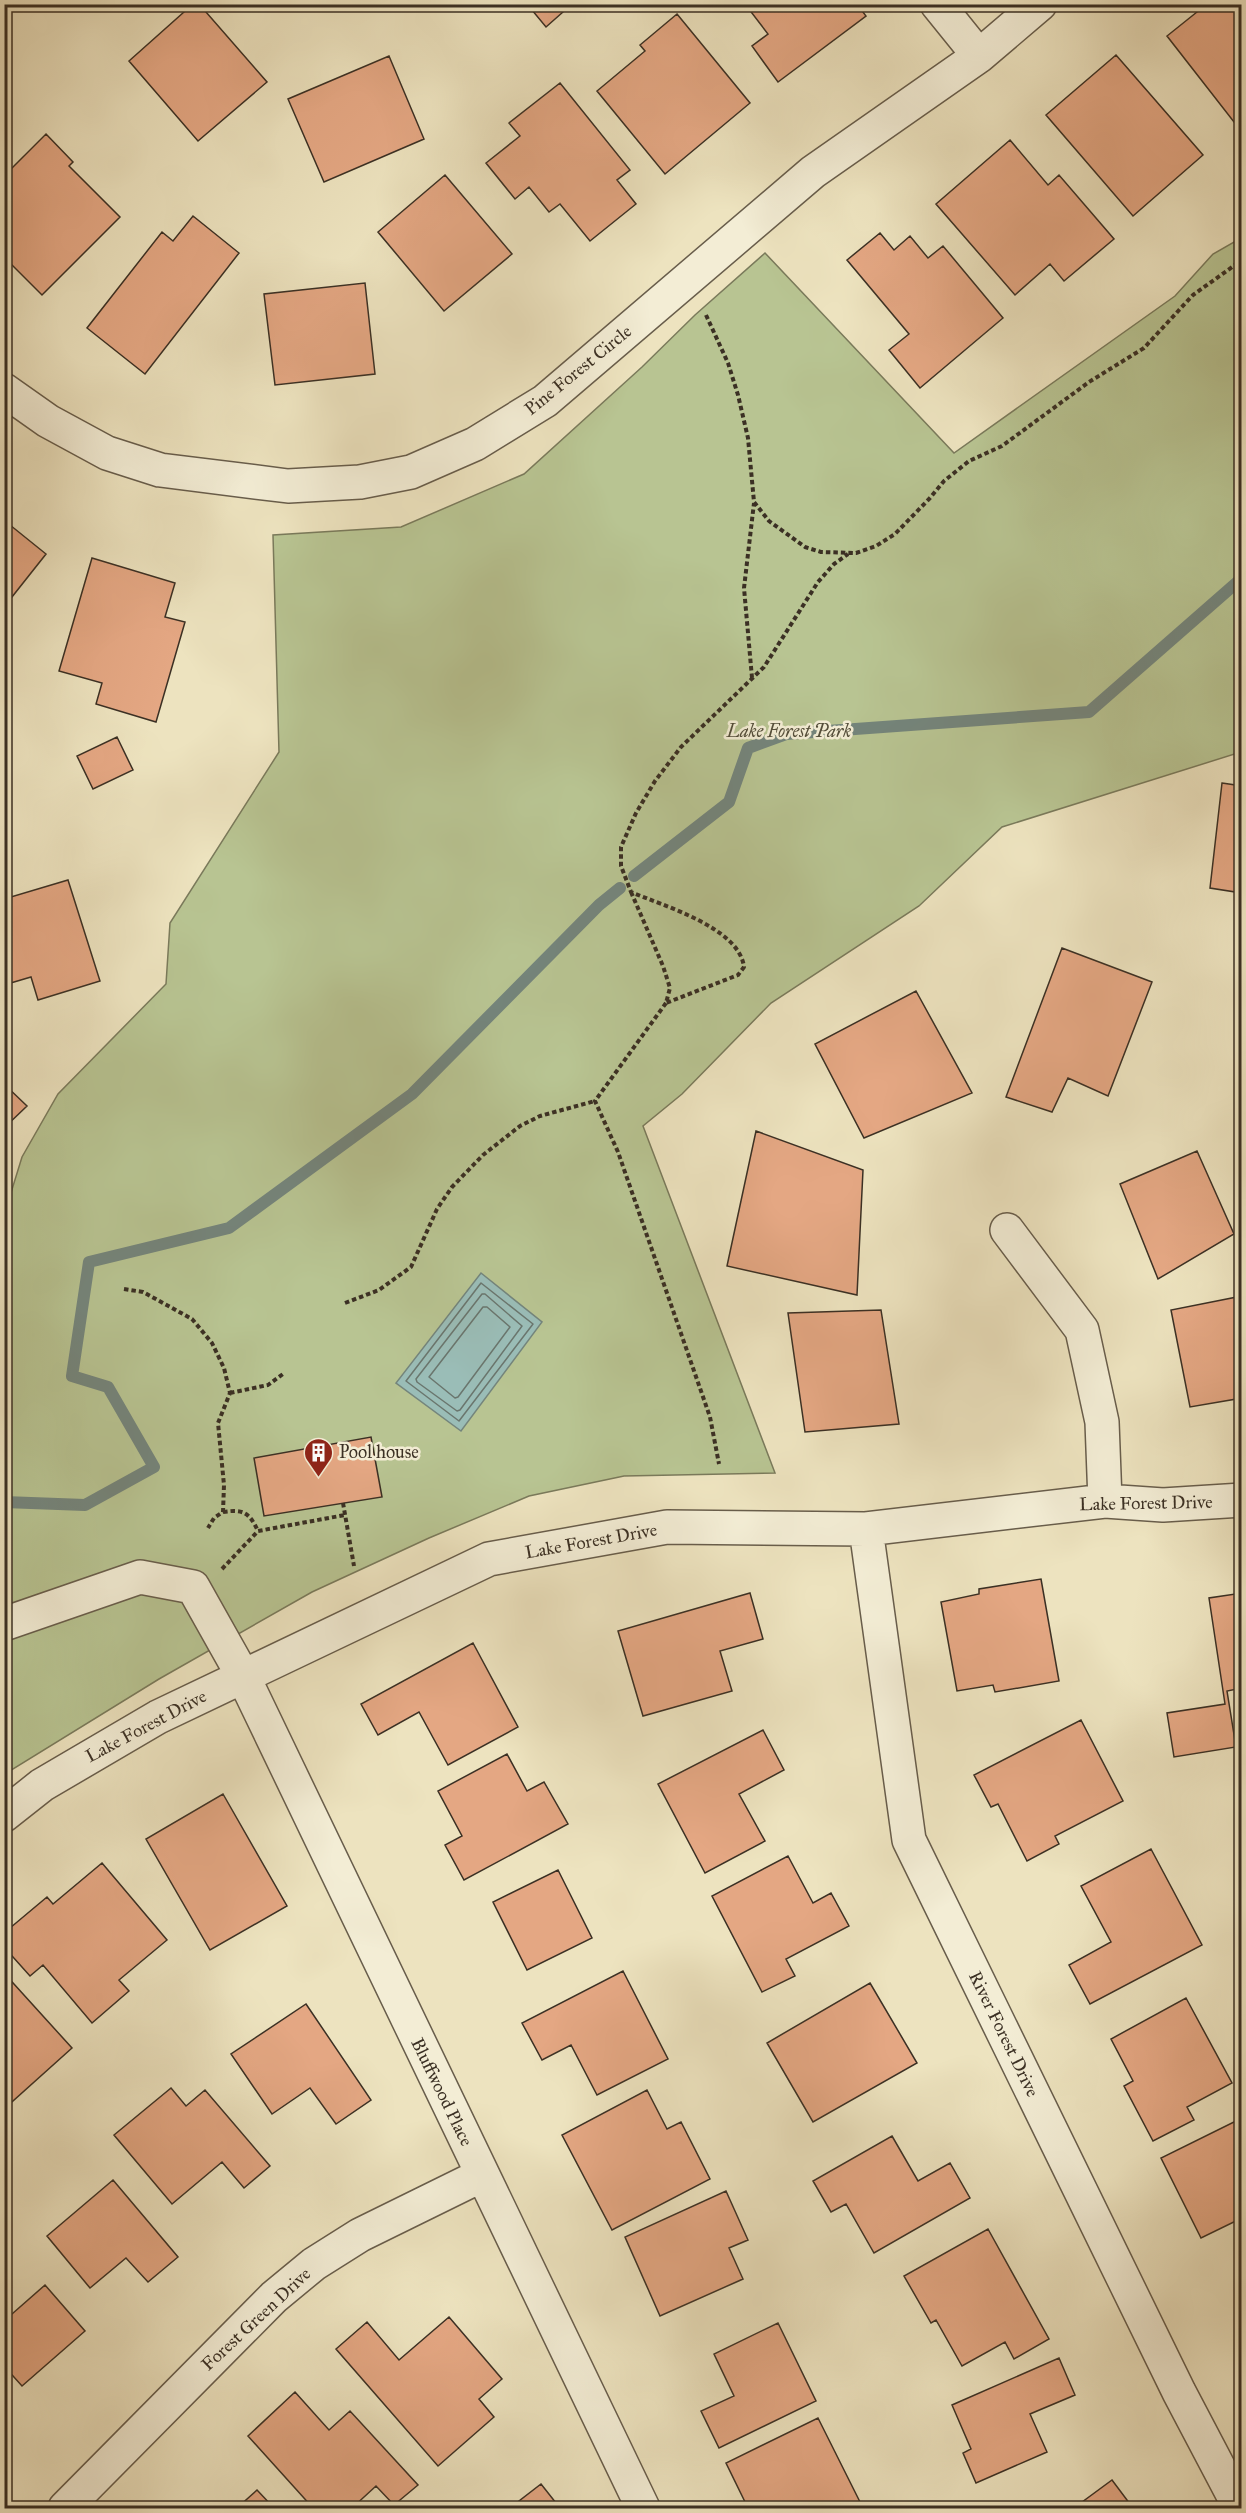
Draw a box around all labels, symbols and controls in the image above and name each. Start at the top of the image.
street label: Pine Forest Circle [520,320,636,420]
park label: Lake Forest Park [726,720,851,742]
building icon: Pool house [302,1436,334,1478]
place label: Pool house [339,1441,419,1463]
street label: Lake Forest Drive [1079,1491,1213,1515]
street label: Lake Forest Drive [523,1519,659,1563]
street label: Lake Forest Drive [82,1685,210,1767]
street label: River Forest Drive [964,1968,1044,2100]
street label: Bluffwood Place [406,2034,478,2150]
street label: Forest Green Drive [197,2263,315,2375]

